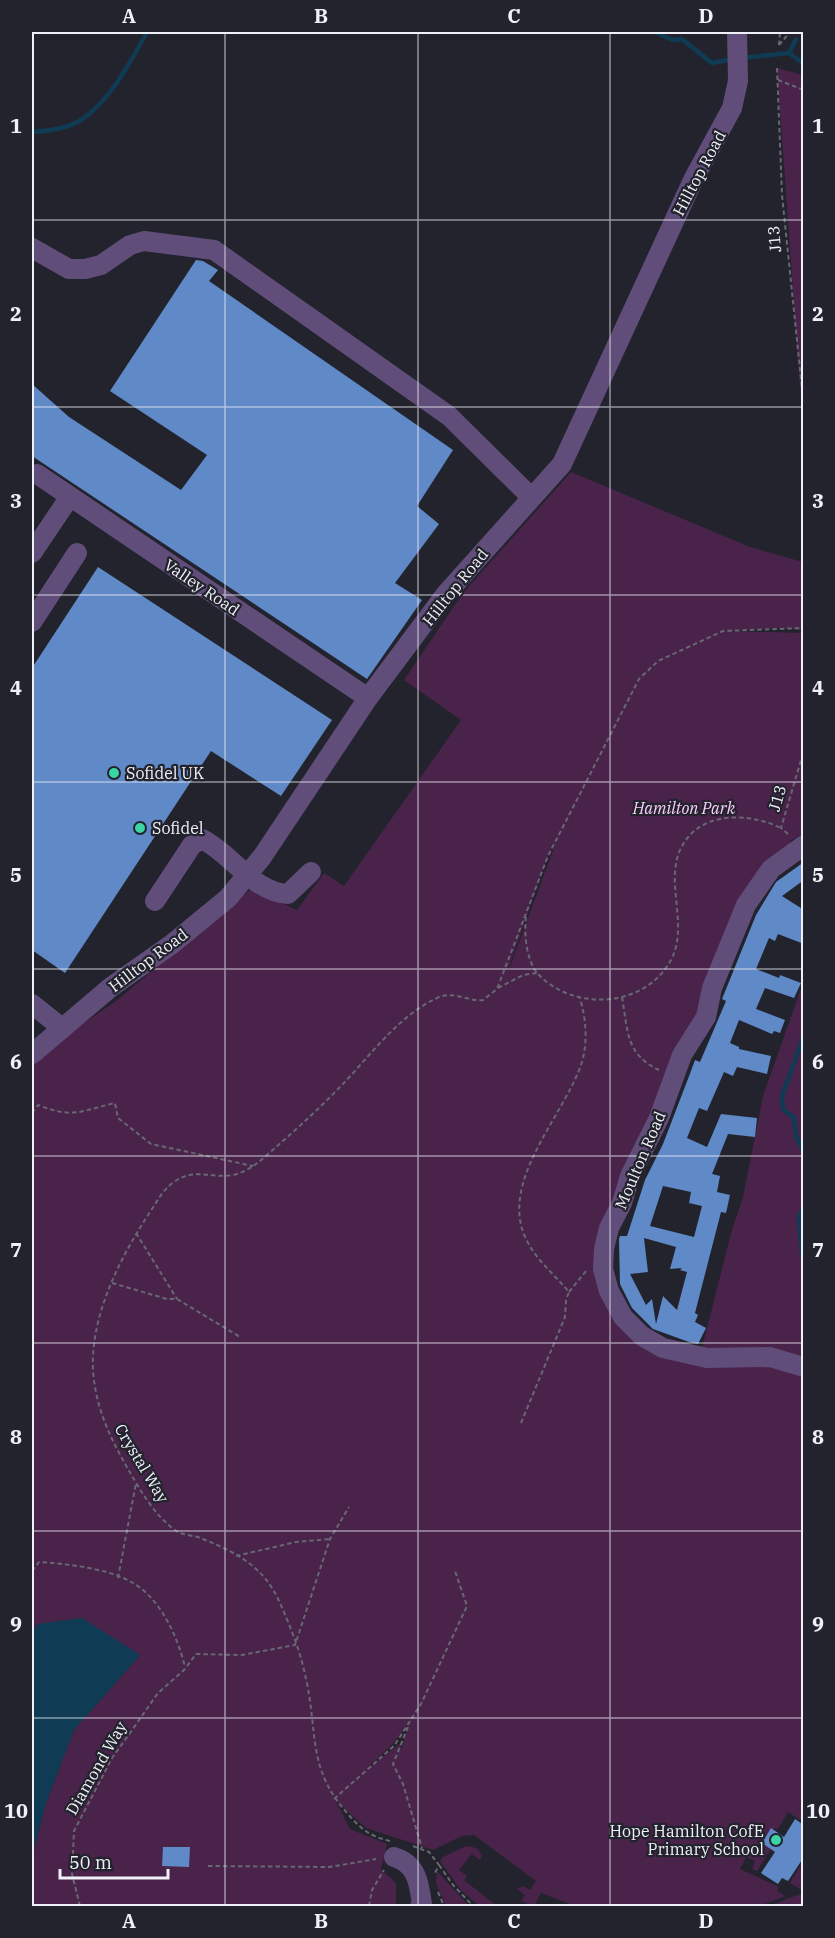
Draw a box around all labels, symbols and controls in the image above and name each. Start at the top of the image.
text: A [122,2,136,29]
text: B [314,2,328,29]
text: C [507,2,521,29]
text: D [698,2,714,29]
text: 1 [10,112,22,139]
text: 1 [812,112,824,139]
street label: Hilltop Road [668,127,730,219]
street label: J13 [763,225,785,253]
text: 2 [10,300,22,327]
text: 2 [812,300,824,327]
text: 3 [10,487,22,514]
text: 3 [812,487,824,514]
street label: Hilltop Road [418,544,492,630]
street label: Valley Road [160,554,244,620]
text: 4 [10,674,22,701]
text: 4 [812,674,824,701]
place label: Sofidel UK [126,763,204,783]
marker: Sofidel UK [107,766,121,780]
street label: J13 [764,782,790,814]
park label: Hamilton Park [632,798,736,818]
place label: Sofidel [152,818,204,838]
marker: Sofidel [133,821,147,835]
text: 5 [10,861,22,888]
text: 5 [812,861,824,888]
street label: Hilltop Road [105,924,192,996]
text: 6 [10,1048,22,1075]
text: 6 [812,1048,824,1075]
street label: Moulton Road [610,1108,670,1212]
text: 7 [10,1236,22,1263]
text: 7 [812,1236,824,1263]
street label: Crystal Way [111,1420,174,1506]
text: 8 [10,1423,22,1450]
text: 8 [812,1423,824,1450]
text: 9 [10,1610,22,1637]
text: 9 [812,1610,824,1637]
street label: Diamond Way [61,1717,131,1818]
text: 10 [4,1797,28,1824]
text: 10 [806,1797,830,1824]
place label: Hope Hamilton CofE Primary School [609,1821,764,1859]
marker: Hope Hamilton CofE Primary School [769,1833,783,1847]
scale bar [60,1842,168,1880]
text: 50 m [69,1851,112,1874]
text: A [122,1907,136,1934]
text: B [314,1907,328,1934]
text: C [507,1907,521,1934]
text: D [698,1907,714,1934]

